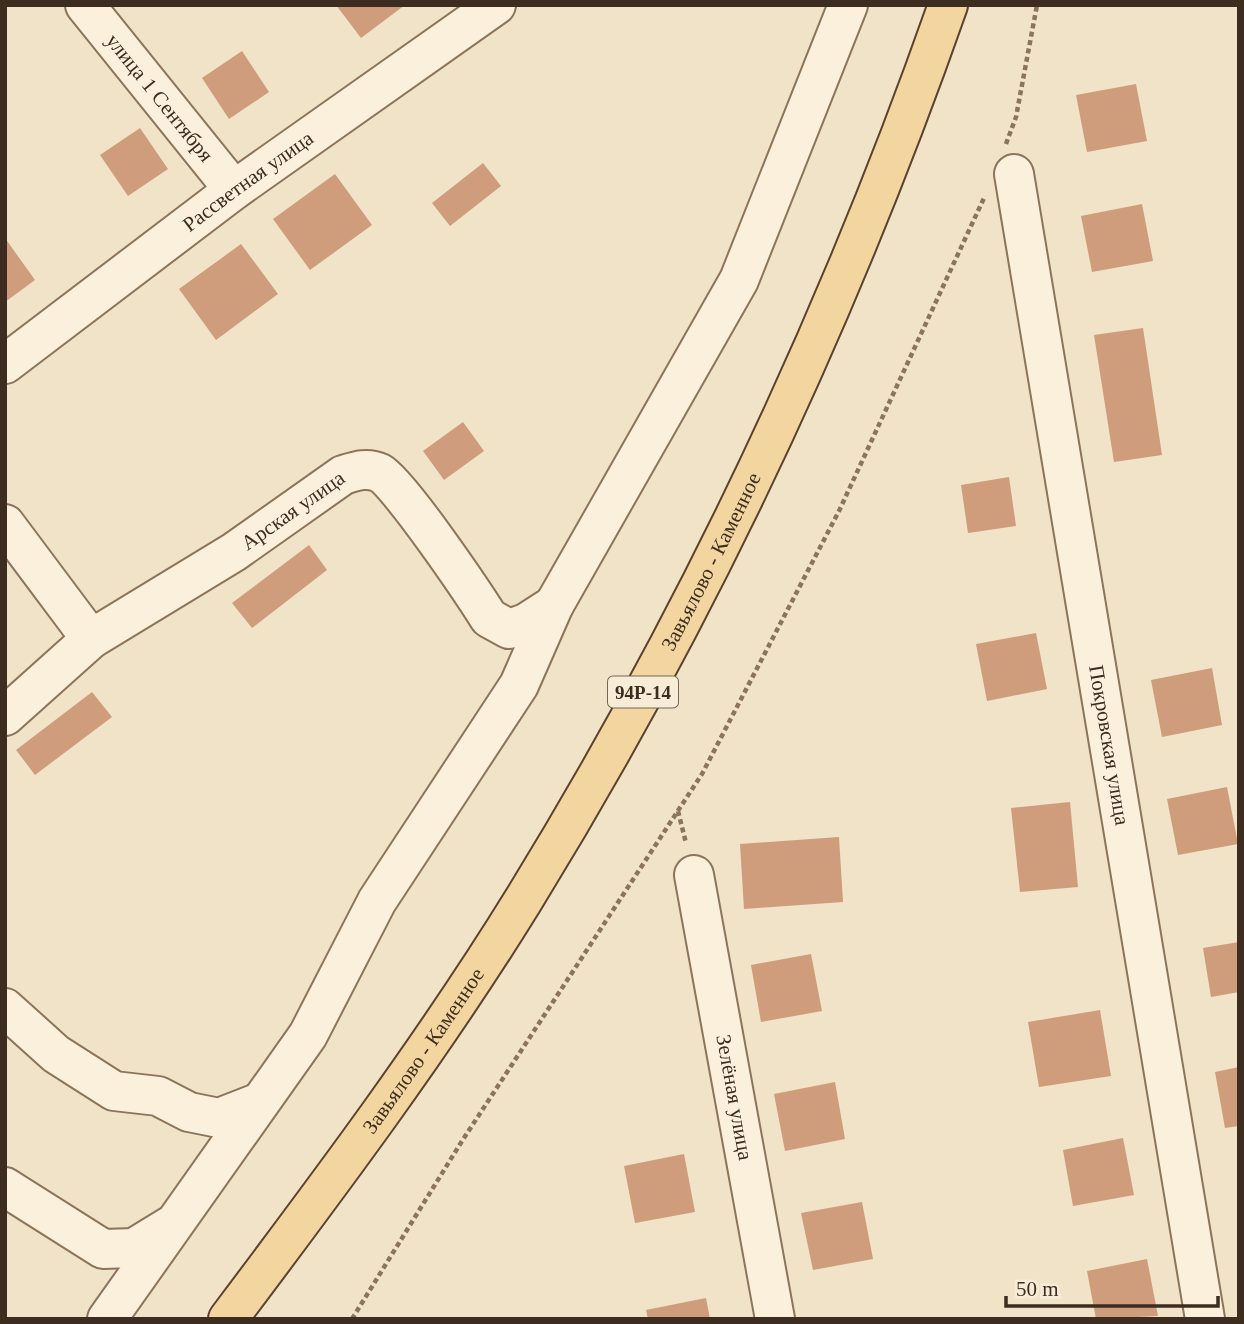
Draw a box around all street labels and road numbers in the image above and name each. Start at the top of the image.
street label: улица 1 Сентября [101,29,218,167]
street label: Рассветная улица [178,126,318,237]
street label: Арская улица [237,465,350,555]
street label: Завьялово - Каменное [656,469,766,655]
street label: Покровская улица [1084,663,1135,828]
road number: 94Р-14 [608,677,678,708]
street label: Завьялово - Каменное [358,963,489,1138]
street label: Зелёная улица [711,1033,758,1163]

